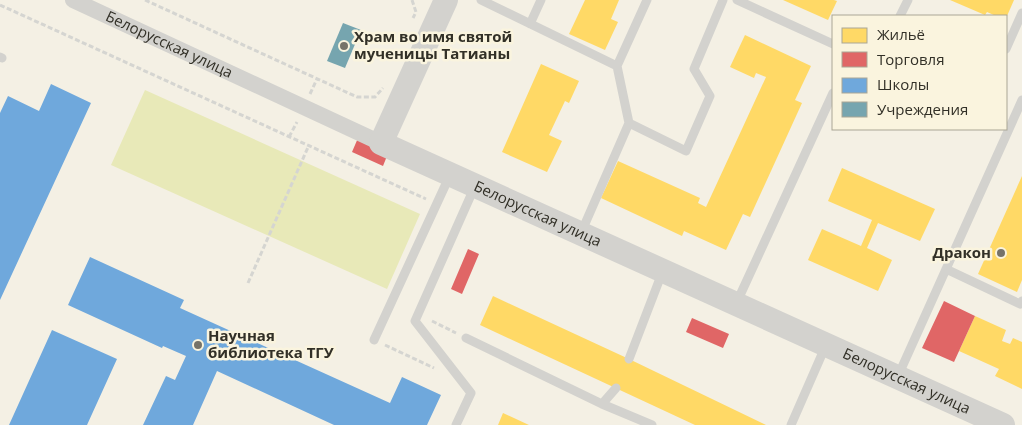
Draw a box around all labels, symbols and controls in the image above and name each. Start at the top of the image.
street label: Белорусская улица [103,6,236,82]
legend [832,15,1007,130]
text: Жильё [877,24,925,44]
place label: Храм во имя святой мученицы Татианы [354,26,512,63]
marker: Храм во имя святой мученицы Татианы [338,40,350,52]
text: Торговля [877,49,944,69]
text: Школы [877,74,929,94]
text: Учреждения [877,99,968,119]
street label: Белорусская улица [471,175,605,251]
place label: Дракон [932,242,991,262]
marker: Дракон [995,247,1007,259]
place label: Научная библиотека ТГУ [208,325,334,362]
marker: Научная библиотека ТГУ [192,339,204,351]
street label: Белорусская улица [840,343,974,418]

